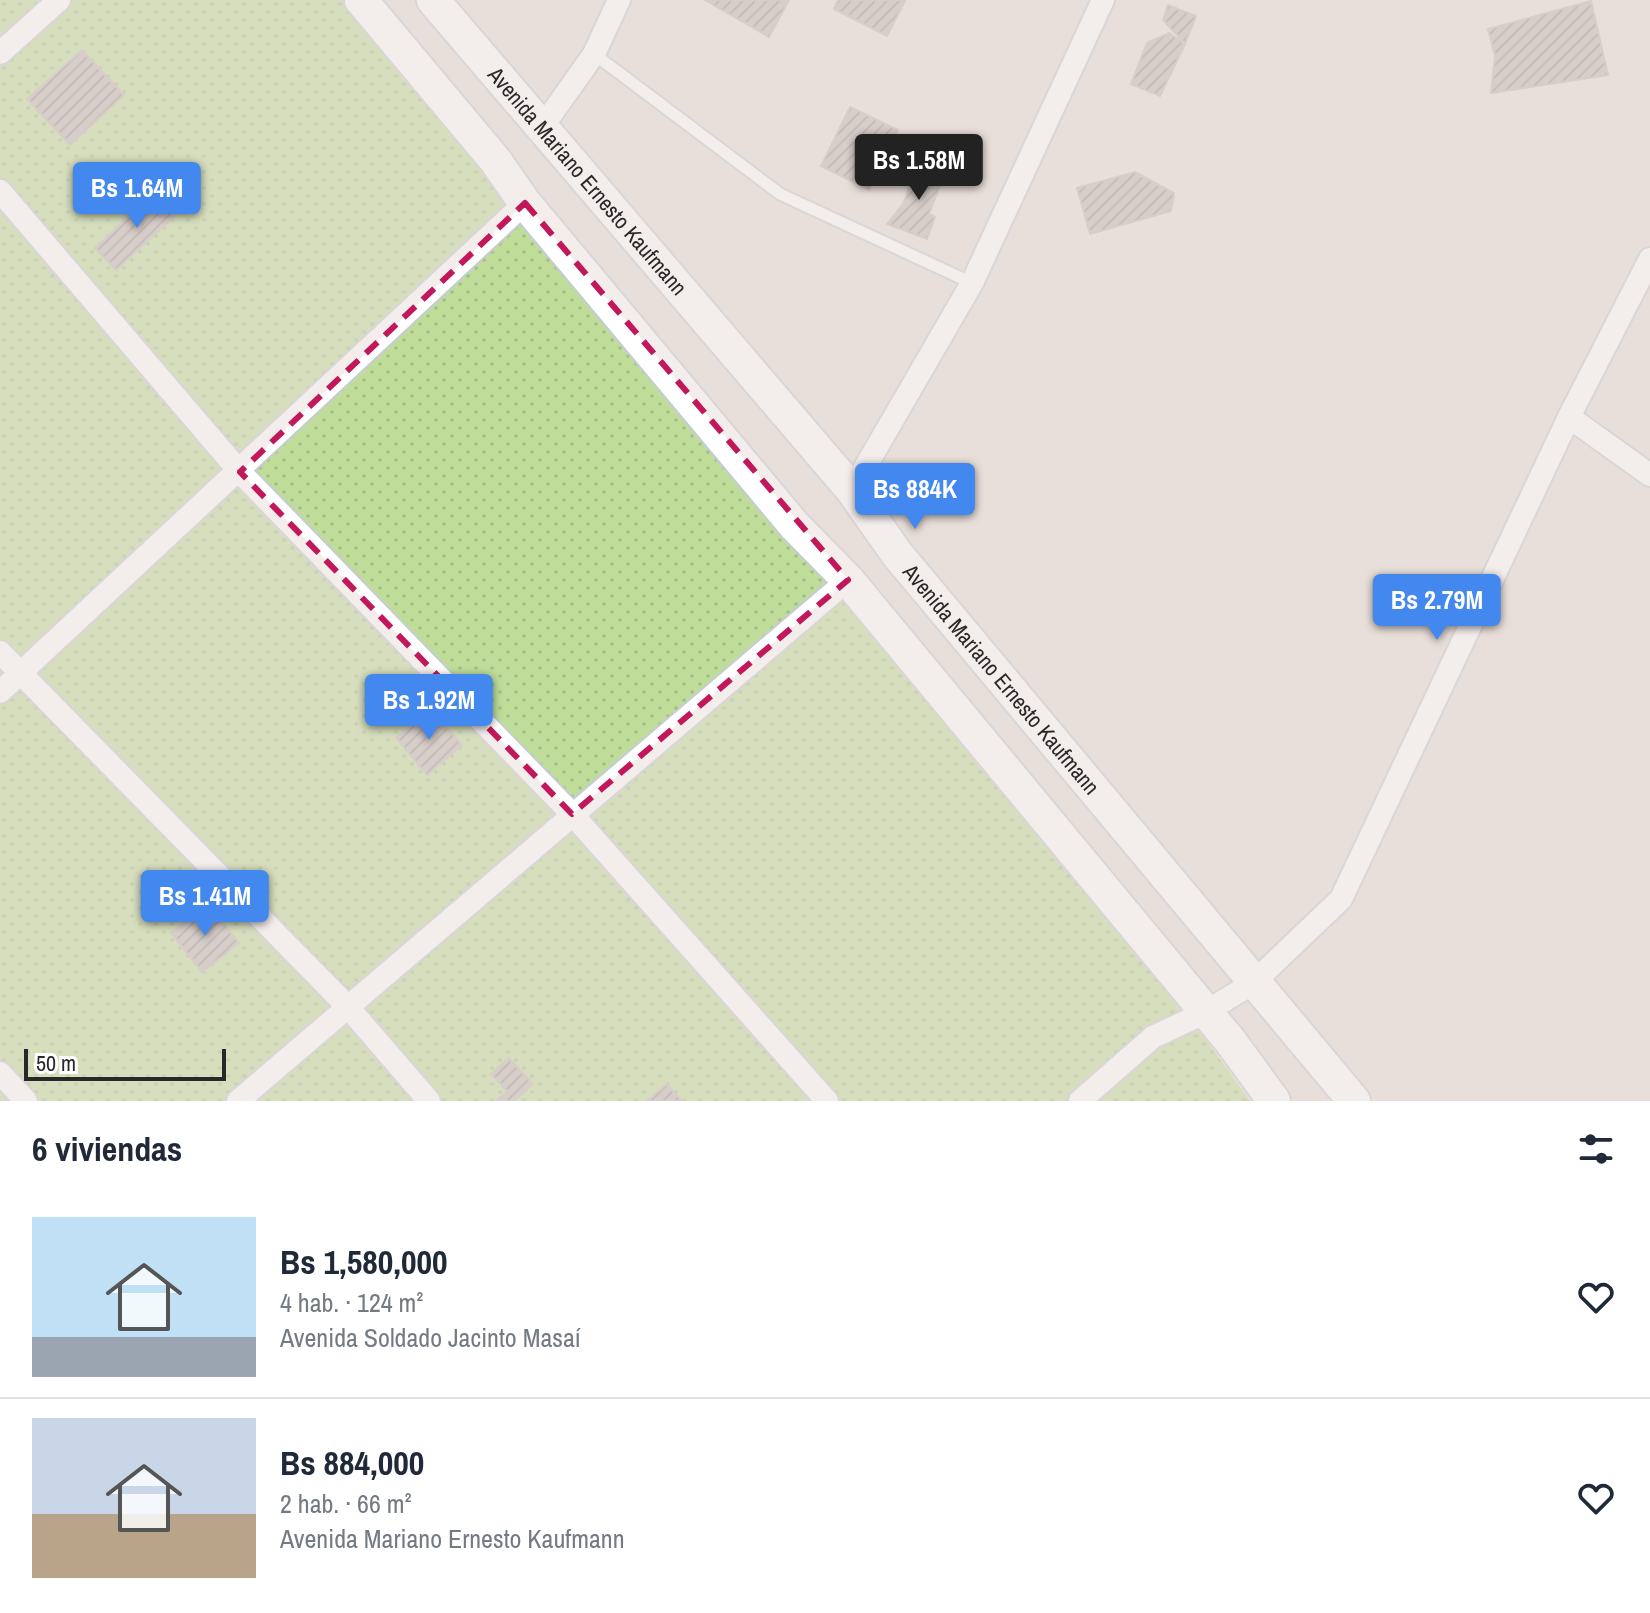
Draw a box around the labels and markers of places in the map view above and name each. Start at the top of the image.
pin: Bs 1.58M [836,134,1002,202]
pin: Bs 1.64M [54,162,220,230]
pin: Bs 884K [841,463,989,531]
pin: Bs 2.79M [1354,574,1520,642]
pin: Bs 1.92M [346,674,512,742]
pin: Bs 1.41M [122,870,288,938]

